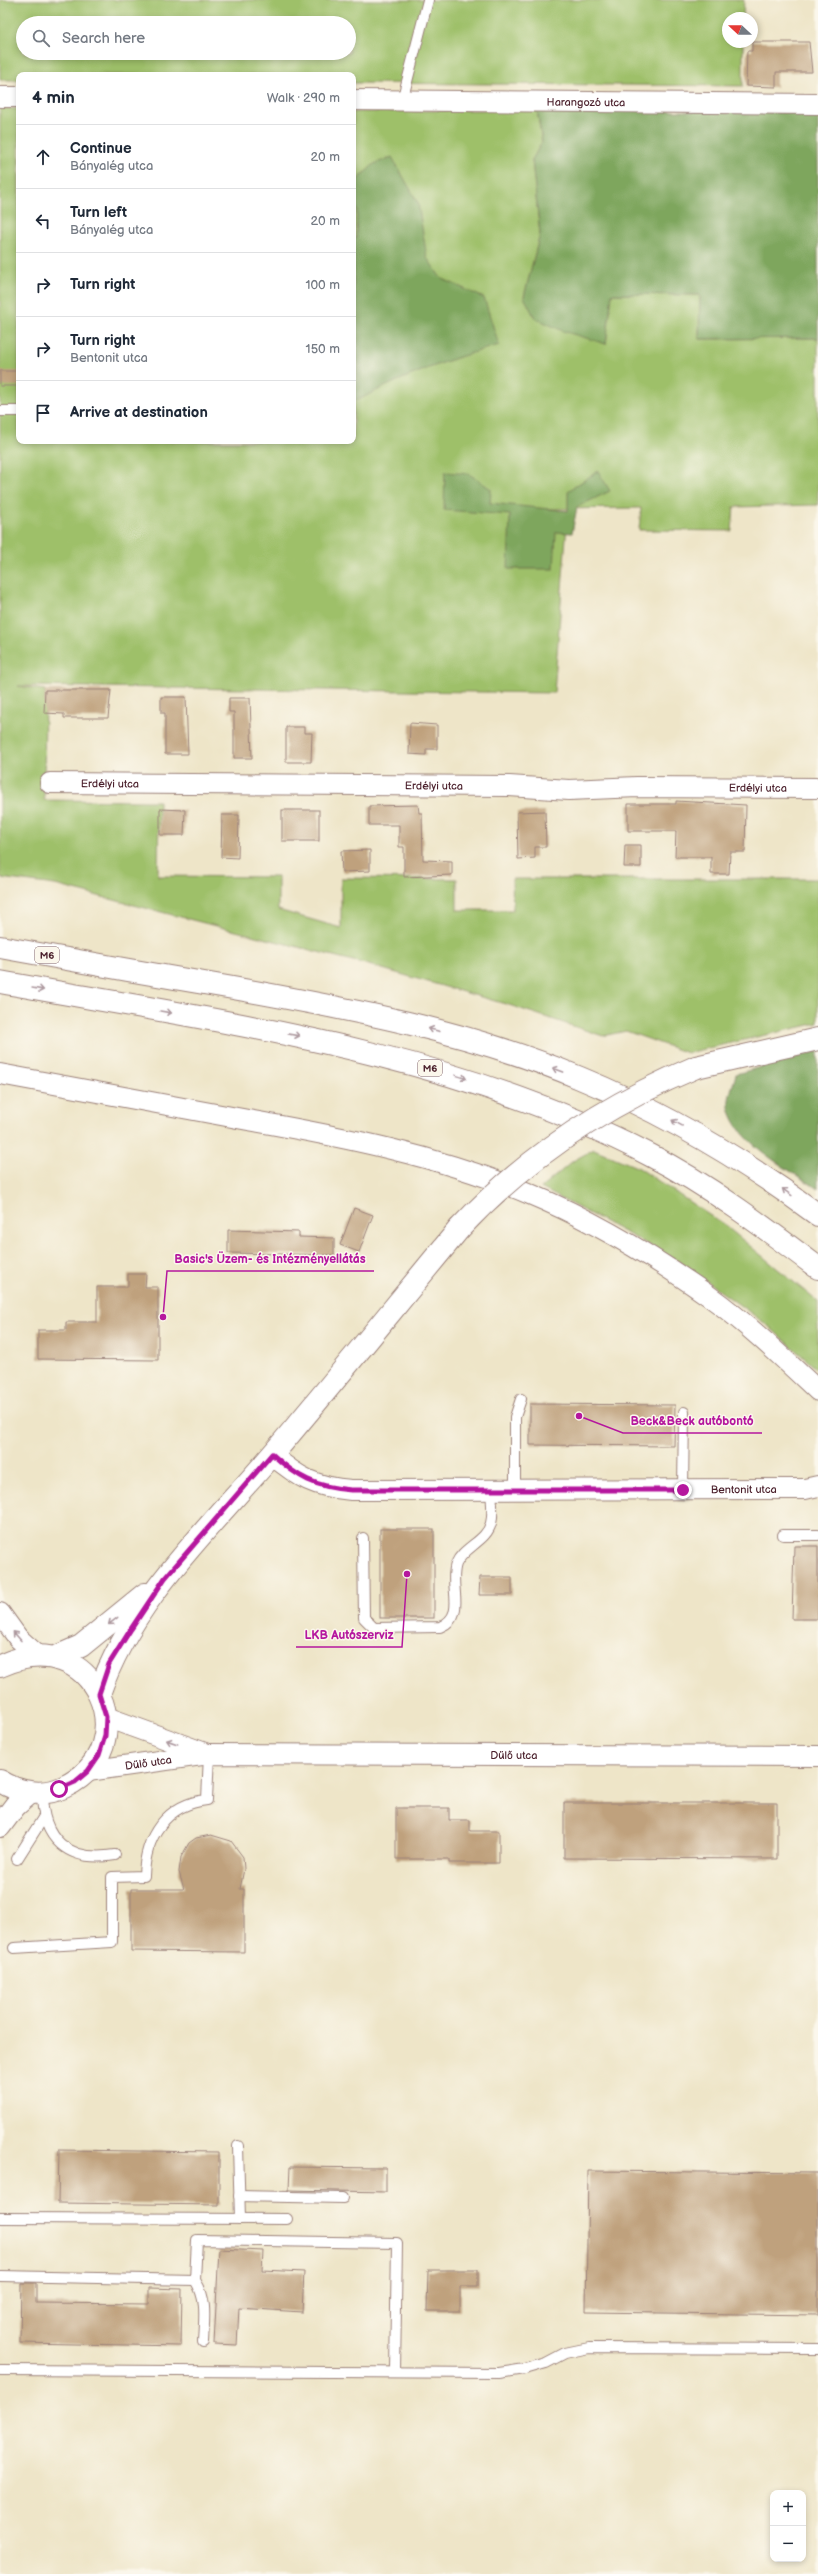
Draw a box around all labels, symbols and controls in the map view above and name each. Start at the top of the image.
north arrow [722,12,758,48]
search box [16,16,356,60]
icon: search [30,27,52,49]
text: Search here [62,29,145,48]
text: 4 min [32,88,75,108]
text: Walk · 290 m [267,90,340,106]
street label: Harangozó utca [547,96,625,109]
text: Continue [70,139,132,158]
icon: ahead [32,146,54,168]
text: 20 m [310,149,340,165]
text: Bányalég utca [70,158,153,174]
text: Turn left [70,203,127,222]
icon: left [32,210,54,232]
text: 20 m [310,213,340,229]
text: Bányalég utca [70,222,153,238]
icon: right [32,274,54,296]
text: Turn right [70,275,135,294]
text: 100 m [305,277,340,293]
text: Turn right [70,331,135,350]
icon: right [32,338,54,360]
text: 150 m [306,341,340,357]
text: Bentonit utca [70,350,148,366]
icon: arrive [32,402,54,424]
text: Arrive at destination [70,403,208,422]
street label: Erdélyi utca [81,777,139,791]
street label: Erdélyi utca [405,779,463,793]
street label: Erdélyi utca [729,782,787,795]
road number: M6 [35,947,59,963]
one-way arrow [31,985,44,993]
one-way arrow [159,1008,172,1016]
one-way arrow [428,1026,441,1033]
one-way arrow [287,1032,300,1040]
road number: M6 [418,1060,442,1076]
one-way arrow [553,1065,565,1073]
one-way arrow [454,1074,467,1081]
one-way arrow [671,1119,683,1127]
one-way arrow [781,1188,792,1196]
callout: Basic's Üzem- és Intézményellátás [167,1247,374,1271]
text: Basic's Üzem- és Intézményellátás [174,1251,366,1267]
callout: Beck&Beck autóbontó [623,1409,762,1433]
text: Beck&Beck autóbontó [630,1414,754,1429]
route end [674,1481,692,1499]
street label: Bentonit utca [711,1483,777,1496]
one-way arrow [108,1617,119,1626]
callout: LKB Autószerviz [296,1623,402,1647]
text: LKB Autószerviz [304,1628,394,1643]
one-way arrow [13,1631,22,1641]
one-way arrow [167,1737,179,1745]
street label: Dűlő utca [490,1749,537,1762]
street label: Dűlő utca [124,1753,173,1773]
route start [50,1780,68,1798]
map controls [770,2490,806,2562]
button: + [770,2490,806,2526]
button: − [770,2526,806,2562]

